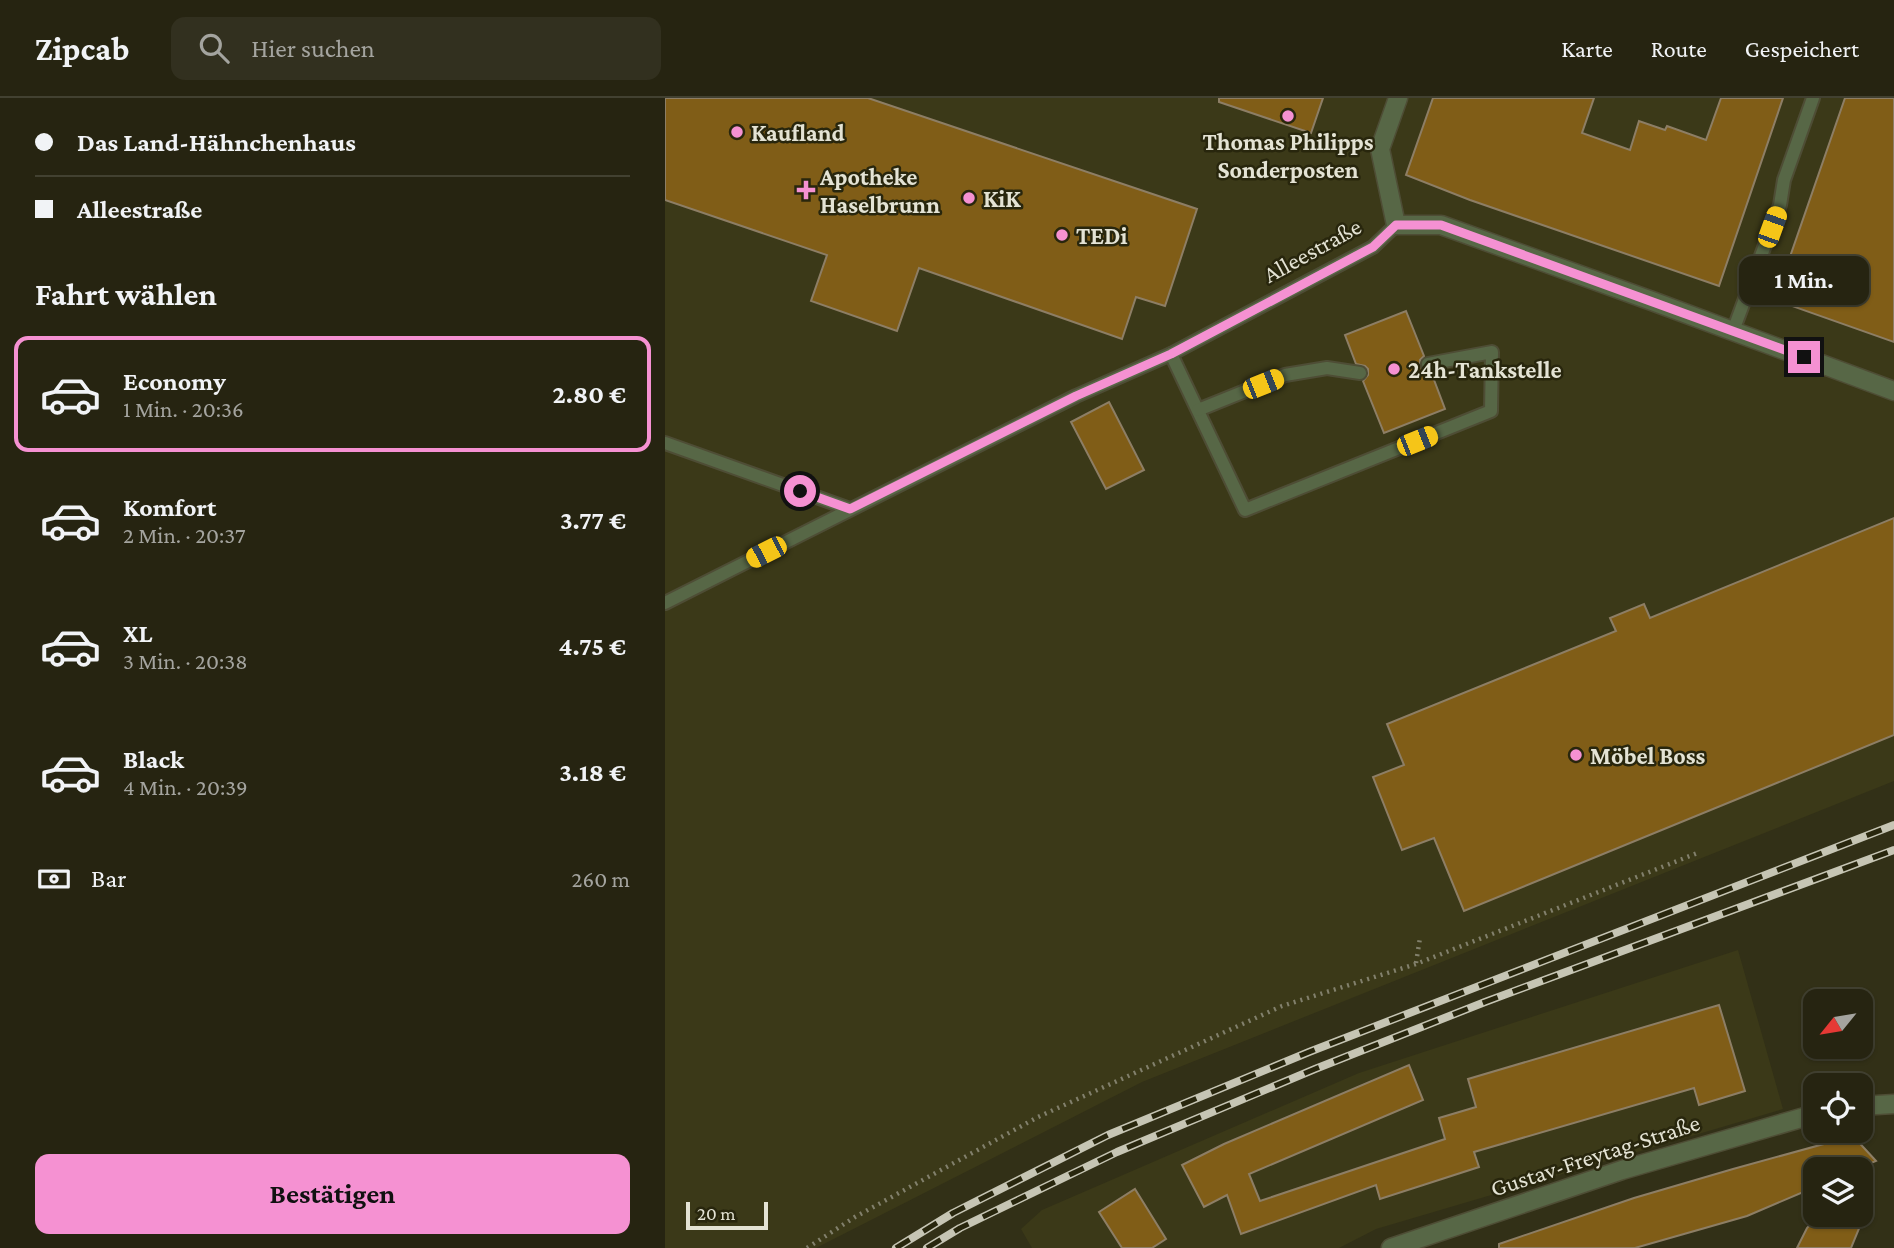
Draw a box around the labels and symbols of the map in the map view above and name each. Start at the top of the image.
marker: Thomas Philipps Sonderposten [1280,108,1296,124]
place label: Kaufland [751,119,845,146]
marker: Kaufland [729,124,745,140]
place label: Thomas Philipps Sonderposten [1202,128,1374,183]
place label: Apotheke Haselbrunn [819,163,940,218]
marker: Apotheke Haselbrunn [798,182,814,198]
place label: KiK [983,185,1021,212]
marker: KiK [961,190,977,206]
car [1755,204,1790,250]
street label: Alleestraße [1258,212,1366,288]
place label: TEDi [1076,222,1128,249]
marker: TEDi [1054,227,1070,243]
callout: 1 Min. [1739,256,1869,304]
route end [1788,341,1820,373]
place label: 24h-Tankstelle [1408,356,1562,383]
marker: 24h-Tankstelle [1386,361,1402,377]
car [1240,366,1287,402]
car [1394,423,1441,459]
route start [784,475,816,507]
car [743,533,790,571]
place label: Möbel Boss [1590,742,1706,769]
marker: Möbel Boss [1568,747,1584,763]
north arrow [1803,989,1873,1059]
street label: Gustav-Freytag-Straße [1487,1108,1703,1202]
scale bar [686,1199,768,1231]

